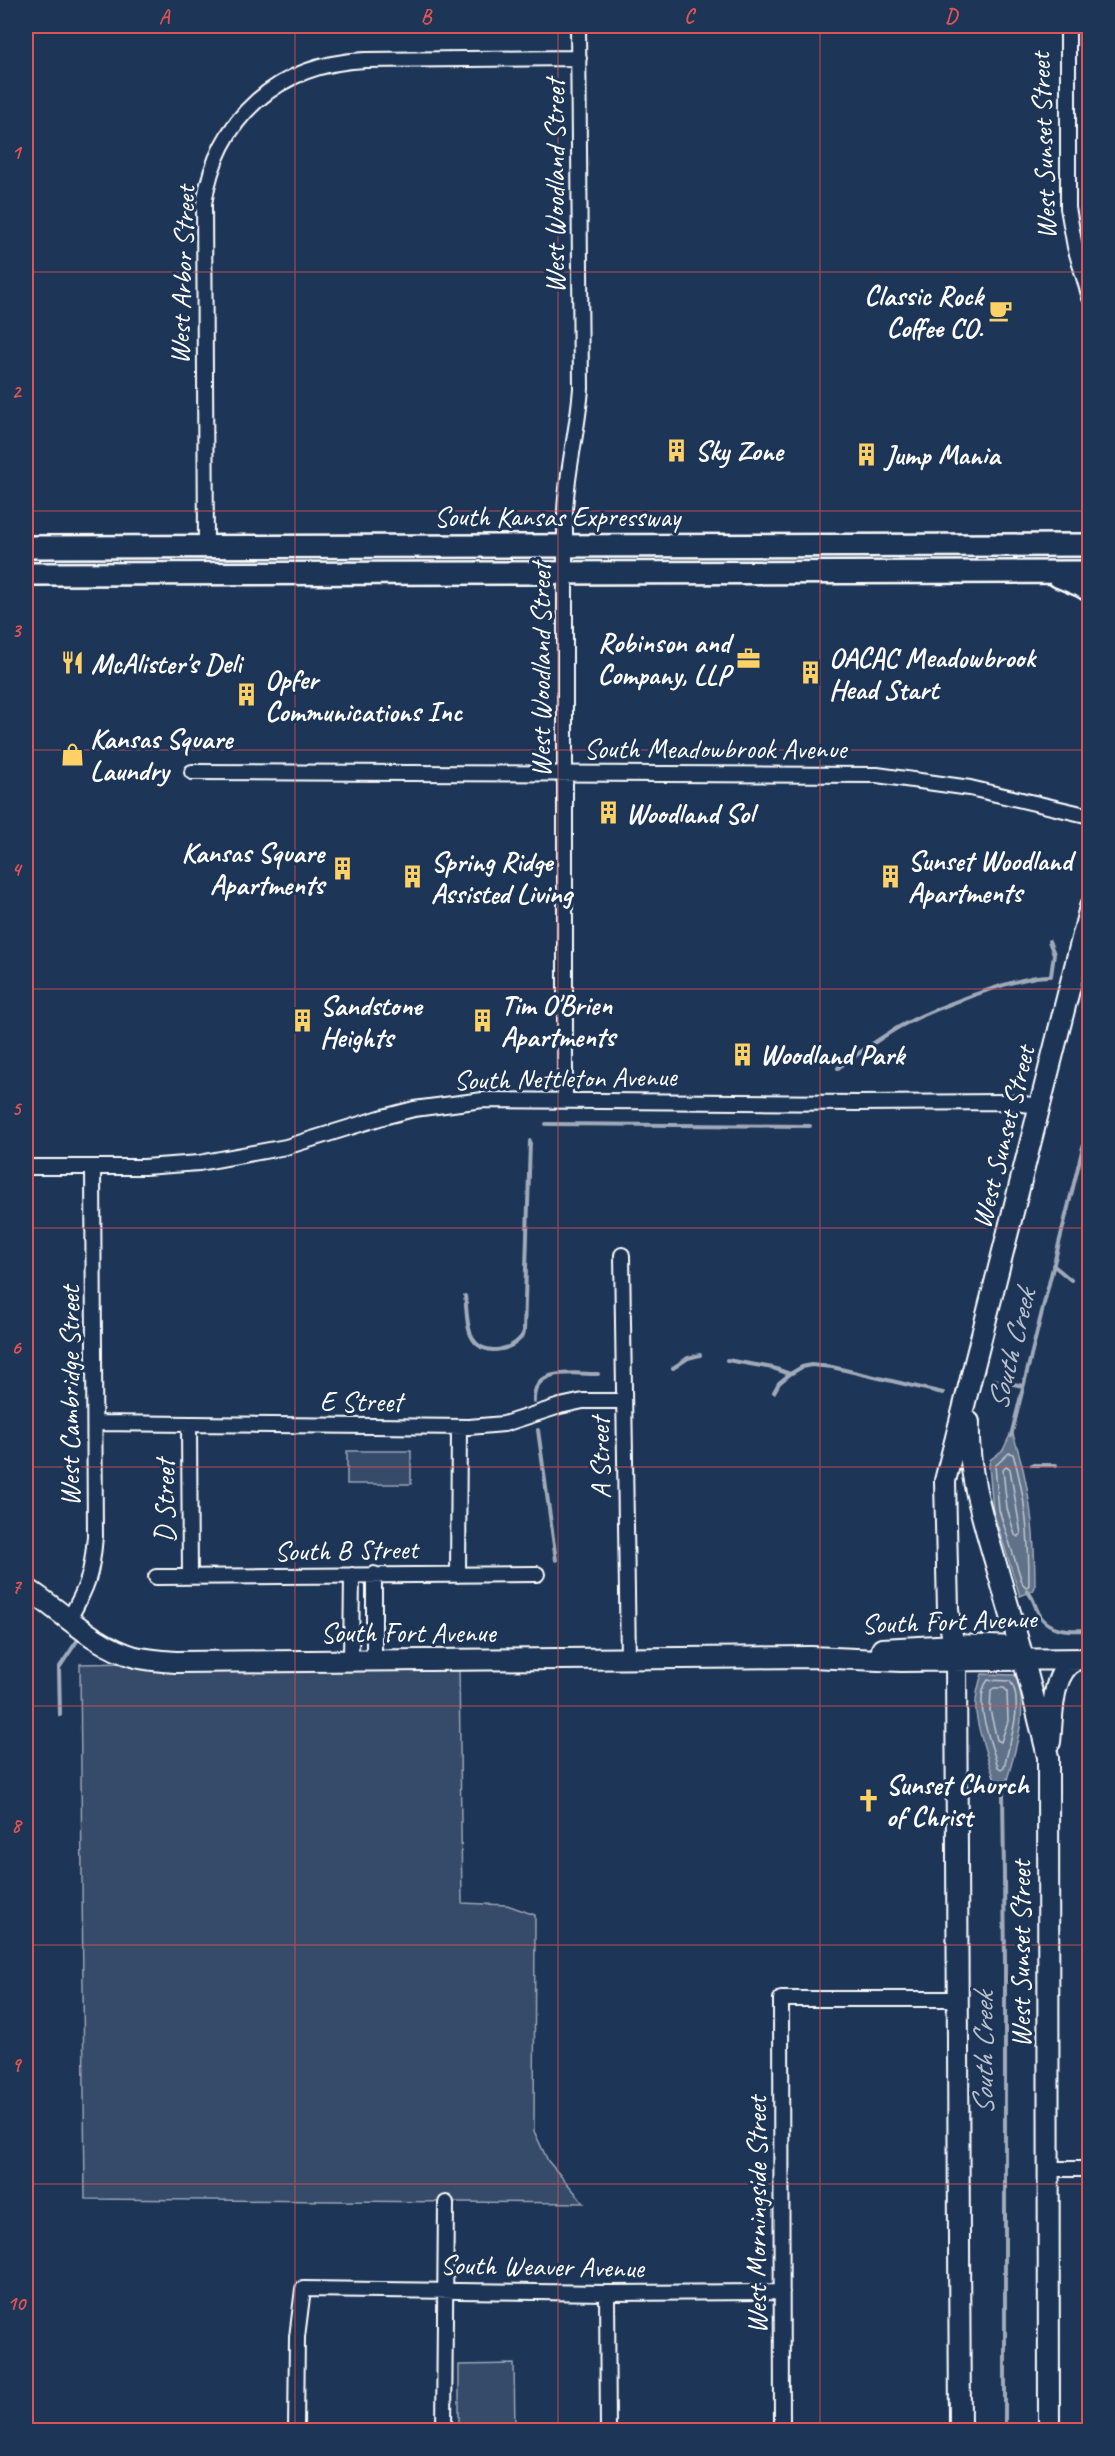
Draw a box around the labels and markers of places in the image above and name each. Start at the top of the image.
place label: Classic Rock Coffee CO. [864,278,986,345]
cafe icon: Classic Rock Coffee CO. [988,298,1014,324]
place label: Sky Zone [695,433,786,469]
building icon: Sky Zone [664,437,690,463]
place label: Jump Mania [883,437,1002,472]
building icon: Jump Mania [854,441,880,467]
place label: Robinson and Company, LLP [598,625,735,692]
place label: OACAC Meadowbrook Head Start [829,640,1037,707]
office icon: Robinson and Company, LLP [735,645,761,671]
place label: McAlister's Deli [91,646,245,681]
restaurant icon: McAlister's Deli [60,650,86,676]
building icon: OACAC Meadowbrook Head Start [798,660,824,686]
place label: Opfer Communications Inc [265,662,464,729]
building icon: Opfer Communications Inc [234,682,260,708]
place label: Kansas Square Laundry [90,721,235,788]
shop icon: Kansas Square Laundry [59,741,85,767]
place label: Woodland Sol [626,796,759,831]
building icon: Woodland Sol [595,800,621,826]
place label: Kansas Square Apartments [182,835,327,902]
place label: Sunset Woodland Apartments [908,843,1077,910]
place label: Spring Ridge Assisted Living [431,844,575,911]
building icon: Kansas Square Apartments [329,855,355,881]
building icon: Sunset Woodland Apartments [877,863,903,889]
building icon: Spring Ridge Assisted Living [400,864,426,890]
place label: Tim O'Brien Apartments [501,987,618,1054]
place label: Sandstone Heights [320,988,424,1055]
building icon: Tim O'Brien Apartments [470,1007,496,1033]
building icon: Sandstone Heights [289,1008,315,1034]
place label: Woodland Park [760,1037,907,1072]
building icon: Woodland Park [729,1041,755,1067]
place label: Sunset Church of Christ [886,1767,1030,1834]
church icon: Sunset Church of Christ [855,1787,881,1813]

